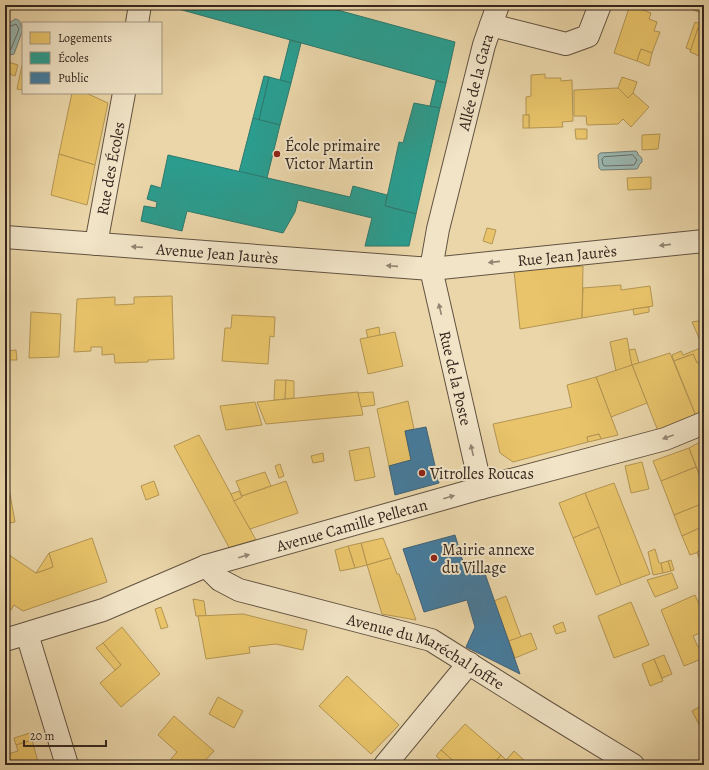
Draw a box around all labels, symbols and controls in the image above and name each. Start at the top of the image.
legend [22,22,162,94]
text: Logements [58,30,112,46]
street label: Allée de la Gara [453,30,499,134]
text: Écoles [58,50,89,66]
text: Public [58,70,89,86]
street label: Rue des Écoles [92,120,130,217]
place label: École primaire Victor Martin [284,135,380,175]
marker: École primaire Victor Martin [272,149,282,159]
street label: Avenue Jean Jaurès [154,238,279,270]
street label: Rue Jean Jaurès [516,240,618,272]
one-way arrow [659,241,671,248]
one-way arrow [131,243,143,250]
one-way arrow [488,259,500,266]
one-way arrow [386,263,398,270]
one-way arrow [437,303,443,315]
street label: Rue de la Poste [433,329,477,428]
one-way arrow [661,435,673,441]
one-way arrow [468,444,474,456]
place label: Vitrolles Roucas [429,463,534,485]
marker: Vitrolles Roucas [417,468,427,478]
street label: Avenue Camille Pelletan [273,494,430,558]
one-way arrow [444,494,456,500]
place label: Mairie annexe du Village [442,539,535,579]
one-way arrow [237,552,250,558]
marker: Mairie annexe du Village [429,553,439,563]
street label: Avenue du Maréchal Joffre [344,608,508,695]
scale bar [24,722,106,748]
text: 20 m [30,728,54,744]

